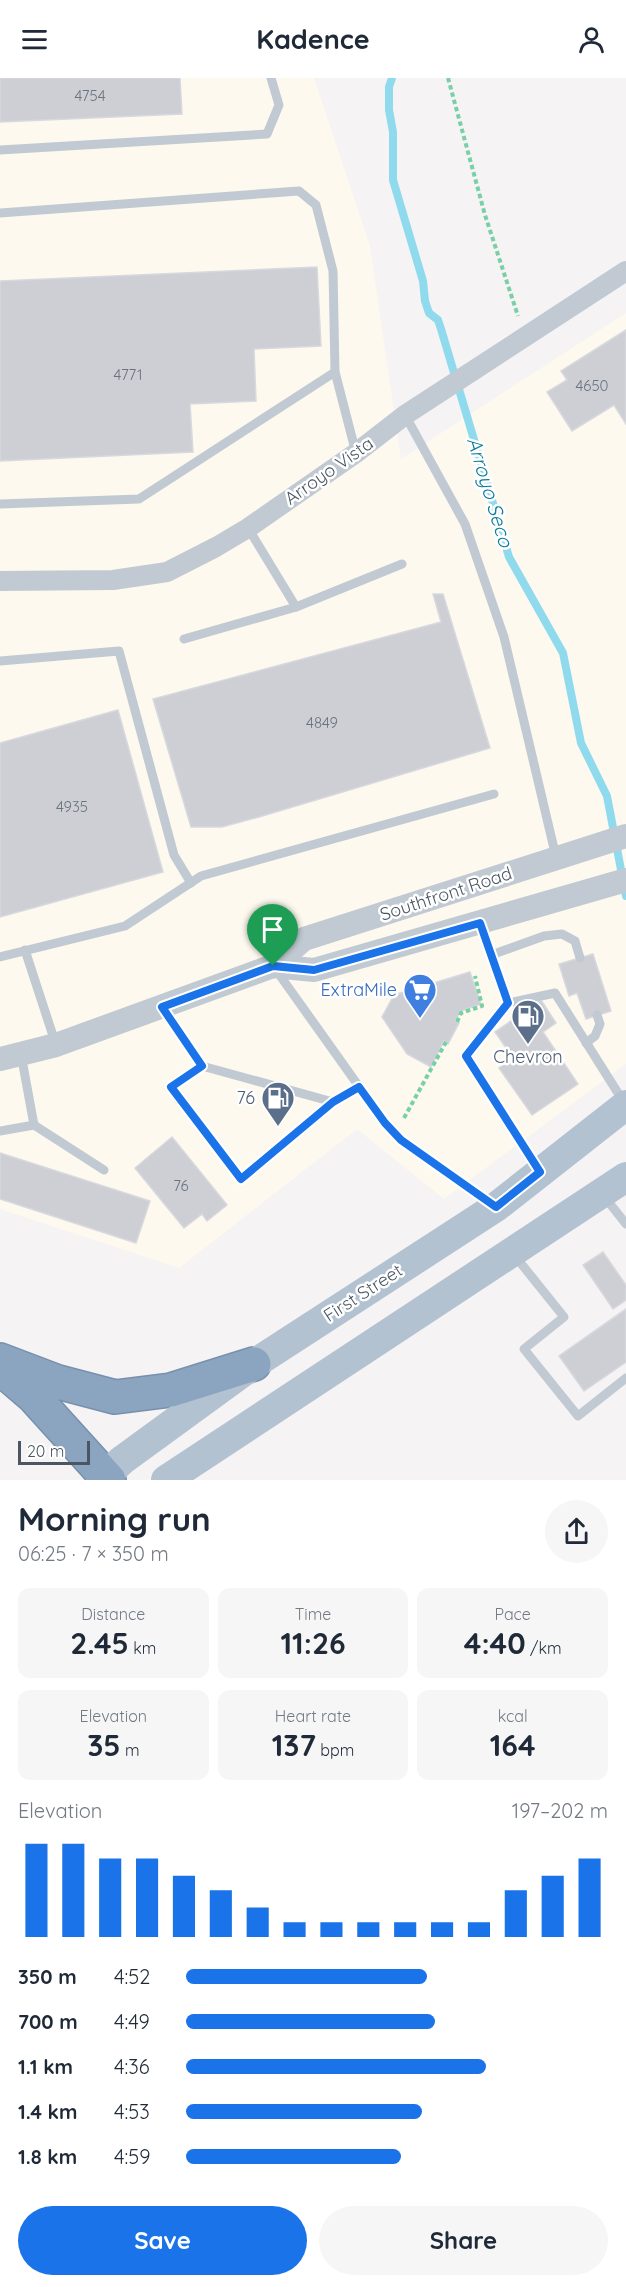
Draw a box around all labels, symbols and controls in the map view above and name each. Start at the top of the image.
text: Kadence [256,22,370,56]
icon: menu [18,23,51,56]
icon: person [575,23,608,56]
house number: 4754 [74,86,106,105]
house number: 4771 [113,365,143,384]
house number: 4650 [575,376,609,395]
street label: Arroyo Vista [280,432,378,510]
water label: Arroyo Seco [462,434,519,551]
house number: 4849 [306,713,338,732]
house number: 4935 [56,797,88,816]
street label: Southfront Road [377,861,515,926]
pin [247,904,298,966]
icon: arrive [256,913,289,946]
supermarket icon: ExtraMile [402,972,438,1019]
place label: ExtraMile [321,978,397,1001]
fuel station icon: Chevron [510,998,546,1045]
place label: Chevron [493,1045,563,1068]
fuel station icon: 76 [260,1080,296,1127]
place label: 76 [237,1086,255,1109]
house number: 76 [173,1176,189,1195]
street label: First Street [319,1259,407,1327]
scale bar [18,1438,90,1466]
text: 20 m [27,1441,64,1461]
text: Morning run [18,1498,211,1539]
button: share [545,1500,608,1563]
text: 06:25 · 7 × 350 m [18,1541,169,1566]
text: Distance [81,1604,145,1624]
text: Time [295,1604,331,1624]
text: Pace [494,1604,531,1624]
text: 2.45 [70,1624,129,1662]
text: 11:26 [280,1624,346,1662]
text: 4:40 [464,1624,526,1662]
text: km [129,1638,156,1658]
text: /km [526,1638,562,1658]
text: Elevation [80,1706,147,1726]
text: Heart rate [275,1706,351,1726]
text: kcal [498,1706,528,1726]
text: 35 [87,1726,121,1764]
text: 137 [272,1726,316,1764]
text: 164 [490,1726,536,1764]
text: m [121,1740,140,1760]
text: bpm [316,1740,354,1760]
text: Elevation [18,1798,102,1823]
text: 197–202 m [512,1798,608,1823]
text: 350 m [18,1964,77,1989]
text: 4:52 [114,1964,150,1989]
text: 700 m [18,2009,78,2034]
text: 4:49 [114,2009,150,2034]
text: 1.1 km [18,2054,73,2079]
text: 4:36 [114,2054,150,2079]
text: 1.4 km [18,2099,77,2124]
text: 4:53 [114,2099,150,2124]
text: 1.8 km [18,2144,77,2169]
text: 4:59 [114,2144,150,2169]
button: Save [18,2206,307,2275]
button: Share [319,2206,608,2275]

